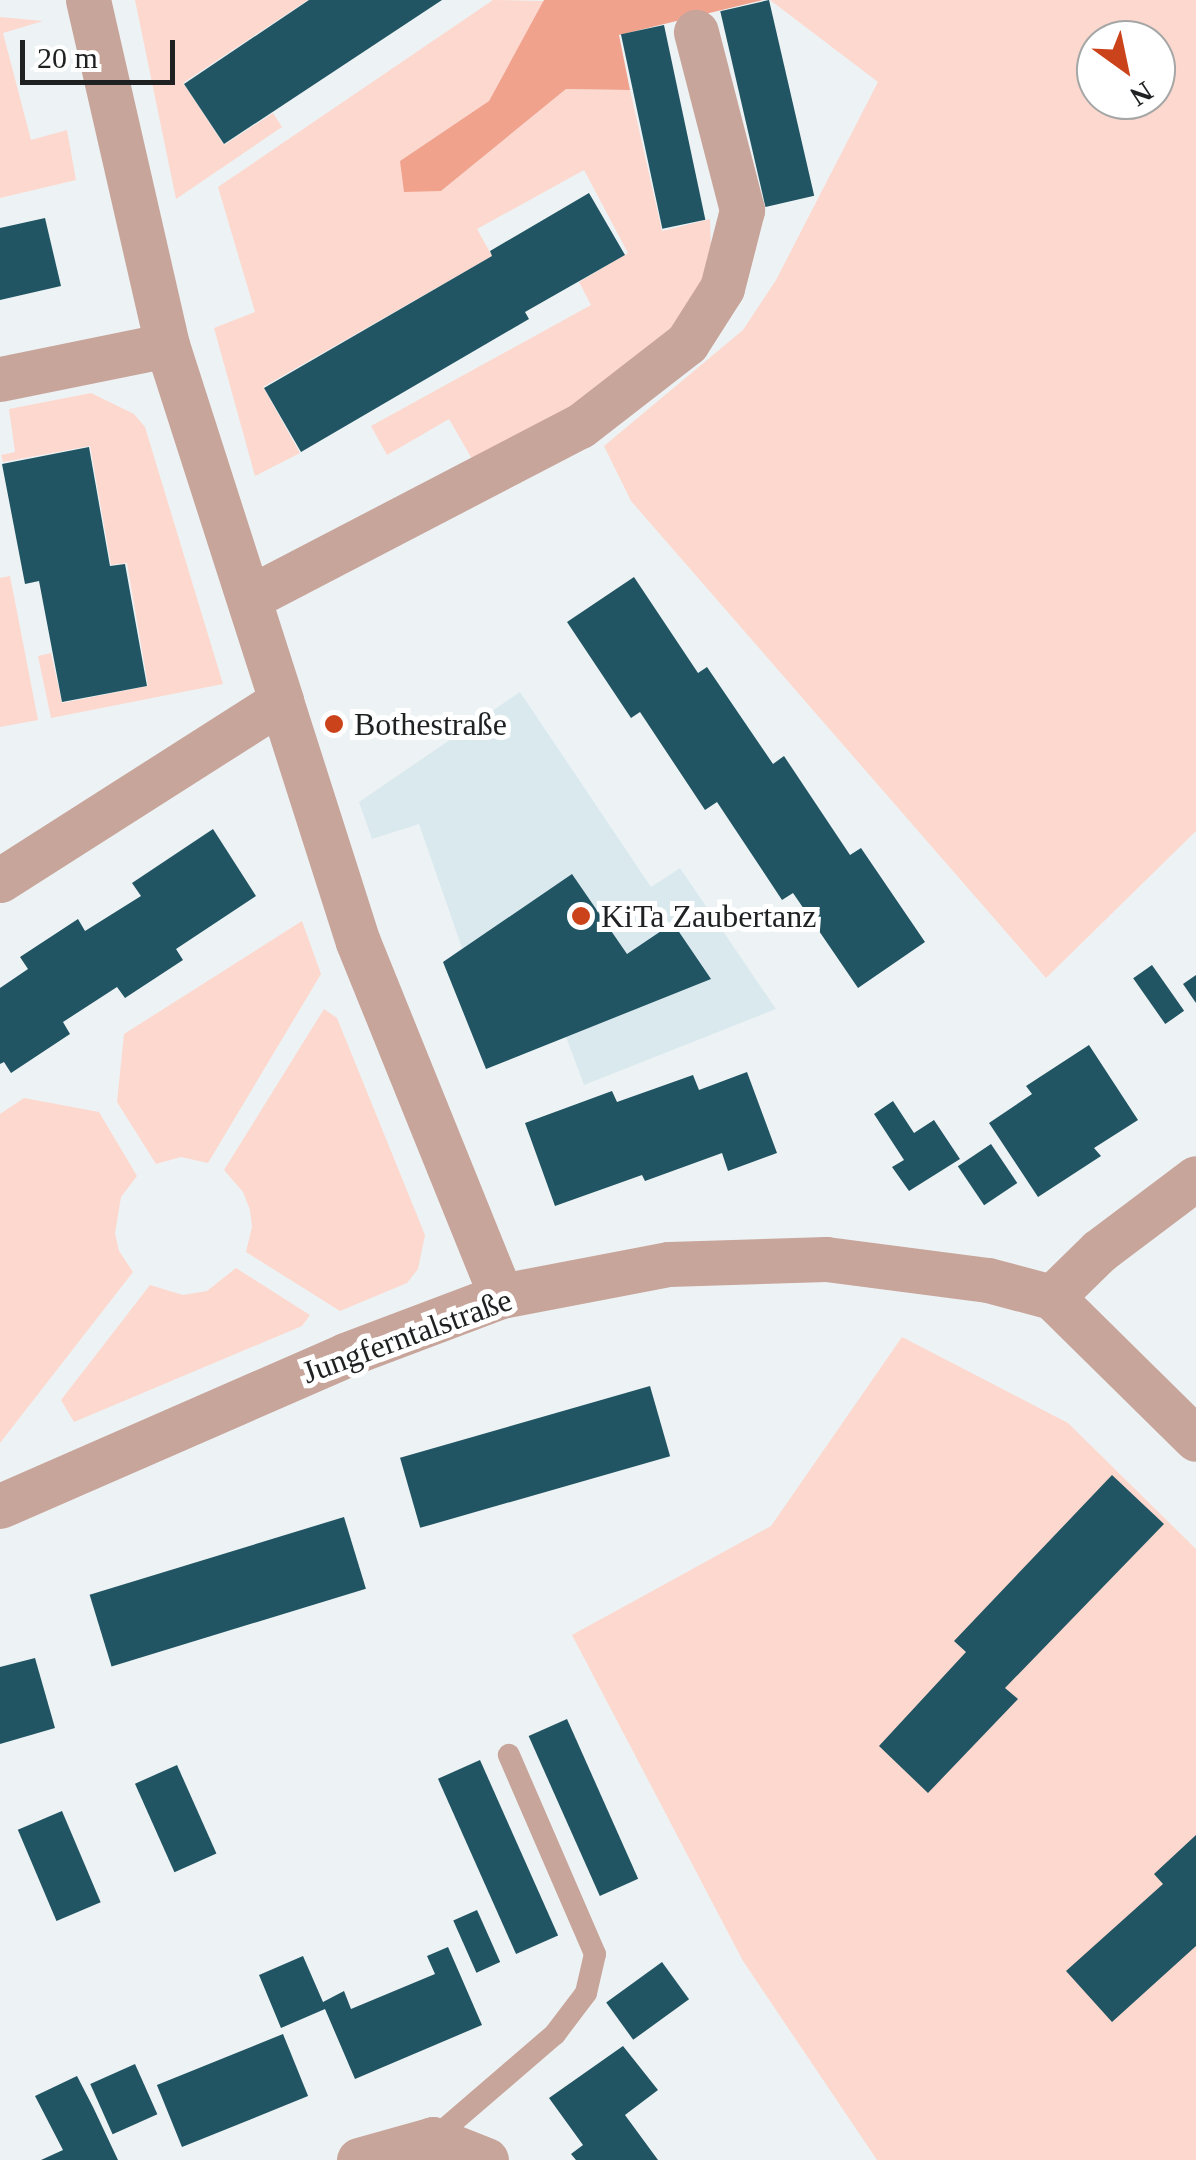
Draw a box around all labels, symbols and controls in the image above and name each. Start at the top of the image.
scale bar [25,20,180,82]
north arrow [1076,20,1176,120]
text: 20 m [37,41,98,74]
text: N [1125,75,1158,112]
place label: Bothestraße [354,705,507,743]
marker: Bothestraße [323,713,345,735]
place label: KiTa Zaubertanz [601,897,816,935]
marker: KiTa Zaubertanz [570,905,592,927]
street label: Jungferntalstraße [297,1280,517,1392]

